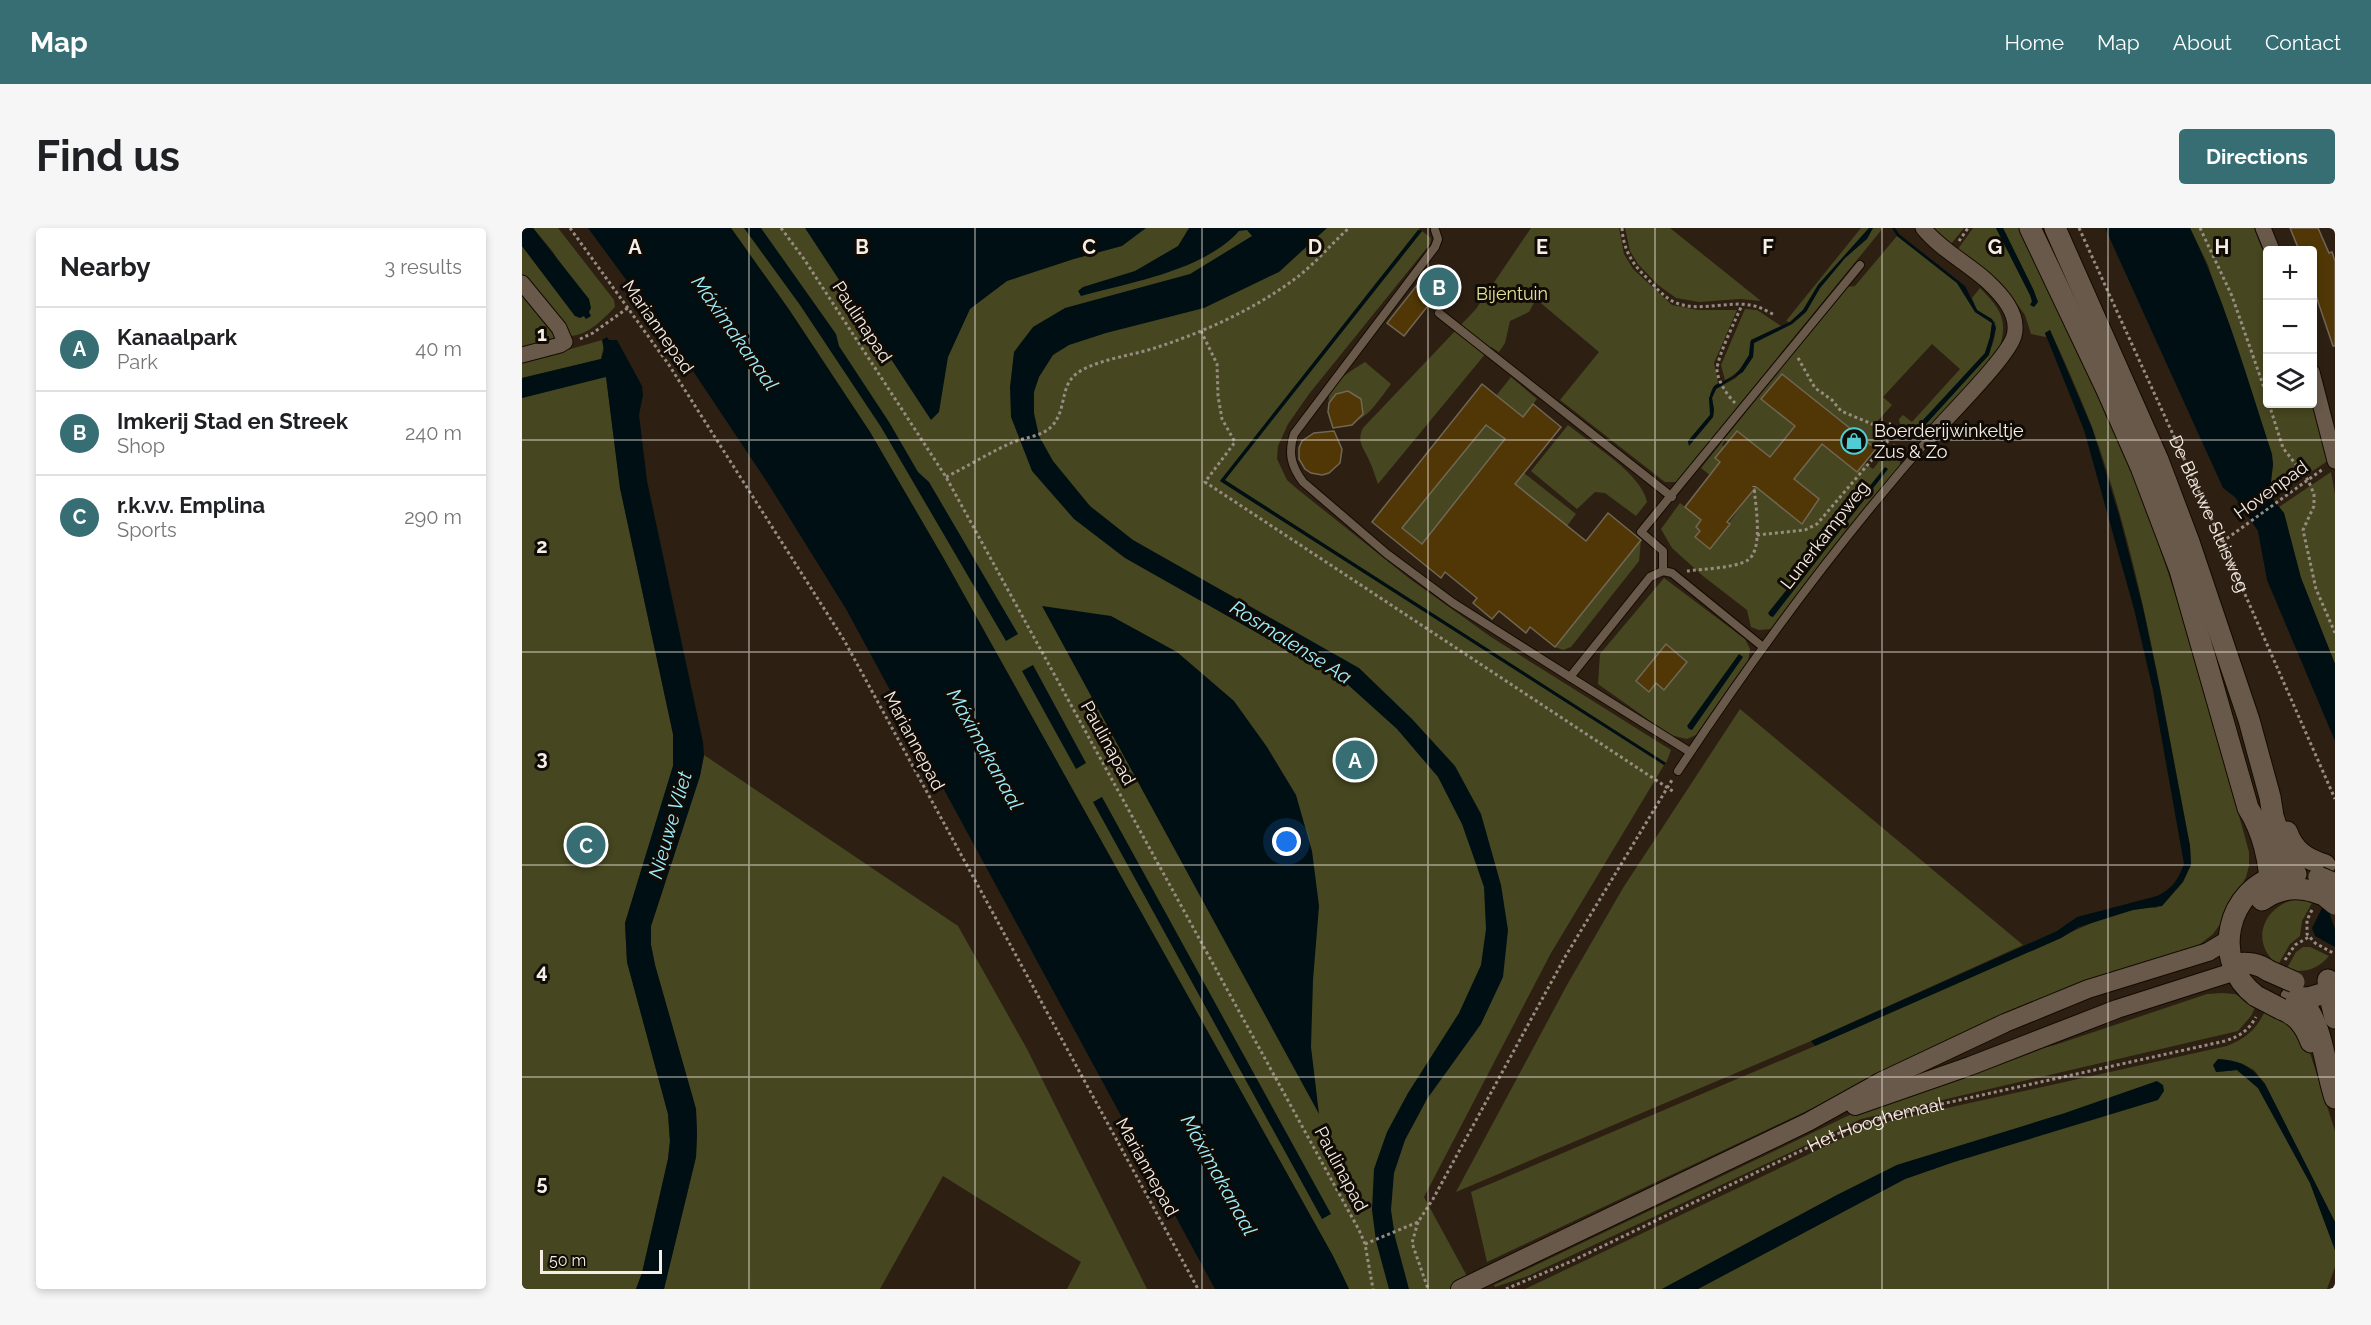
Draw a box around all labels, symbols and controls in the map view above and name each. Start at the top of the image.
text: Map [30,26,88,59]
text: Home [2005,30,2064,55]
text: Map [2097,30,2140,55]
text: About [2173,30,2232,55]
text: Contact [2265,30,2341,55]
button: Directions [2179,129,2335,184]
text: Find us [36,132,180,181]
text: A [628,235,642,259]
text: B [855,235,869,259]
text: C [1082,235,1096,259]
text: D [1308,235,1322,259]
text: E [1536,235,1548,259]
text: F [1762,235,1774,259]
text: G [1988,235,2002,259]
text: H [2215,235,2229,259]
map controls [2263,246,2317,408]
button: + [2263,246,2317,300]
text: Nearby [60,252,150,282]
text: 3 results [384,255,462,279]
pin: B [1420,264,1458,310]
water label: Máximakanaal [686,271,784,395]
street label: Mariannepad [618,276,698,377]
street label: Paulinapad [828,277,897,366]
park label: Bijentuin [1476,283,1548,304]
button: − [2263,300,2317,354]
text: 1 [537,322,547,346]
text: Kanaalpark [117,324,237,350]
text: A [73,337,86,361]
text: 40 m [415,337,462,361]
text: Park [117,350,158,374]
button: layers [2263,354,2317,408]
text: Imkerij Stad en Streek [117,408,348,434]
place label: Boerderijwinkeltje Zus & Zo [1874,420,2024,462]
text: B [73,421,86,445]
text: 240 m [405,421,462,445]
shop icon: Boerderijwinkeltje Zus & Zo [1839,426,1869,456]
street label: De Blauwe Sluisweg [2165,432,2254,595]
text: Shop [117,434,165,458]
street label: Hovenpad [2230,456,2312,523]
street label: Lunerkampweg [1776,477,1873,593]
text: r.k.v.v. Emplina [117,492,265,518]
text: C [73,505,86,529]
text: 290 m [404,505,462,529]
text: Sports [117,518,177,542]
text: 2 [536,534,548,558]
water label: Rosmalense Aa [1226,595,1356,689]
water label: Máximakanaal [942,684,1028,814]
street label: Mariannepad [880,688,949,794]
street label: Paulinapad [1077,697,1140,788]
pin: A [1336,738,1374,782]
text: 3 [536,746,548,770]
water label: Nieuwe Vliet [643,768,697,881]
pin: C [566,822,606,868]
your location [1272,827,1301,856]
text: 4 [536,959,548,983]
street label: Het Hooghemaal [1804,1093,1945,1156]
water label: Máximakanaal [1176,1110,1262,1240]
street label: Mariannepad [1112,1114,1183,1220]
street label: Paulinapad [1310,1123,1373,1215]
text: 5 [536,1171,548,1195]
scale bar [540,1247,662,1274]
text: 50 m [549,1251,586,1270]

